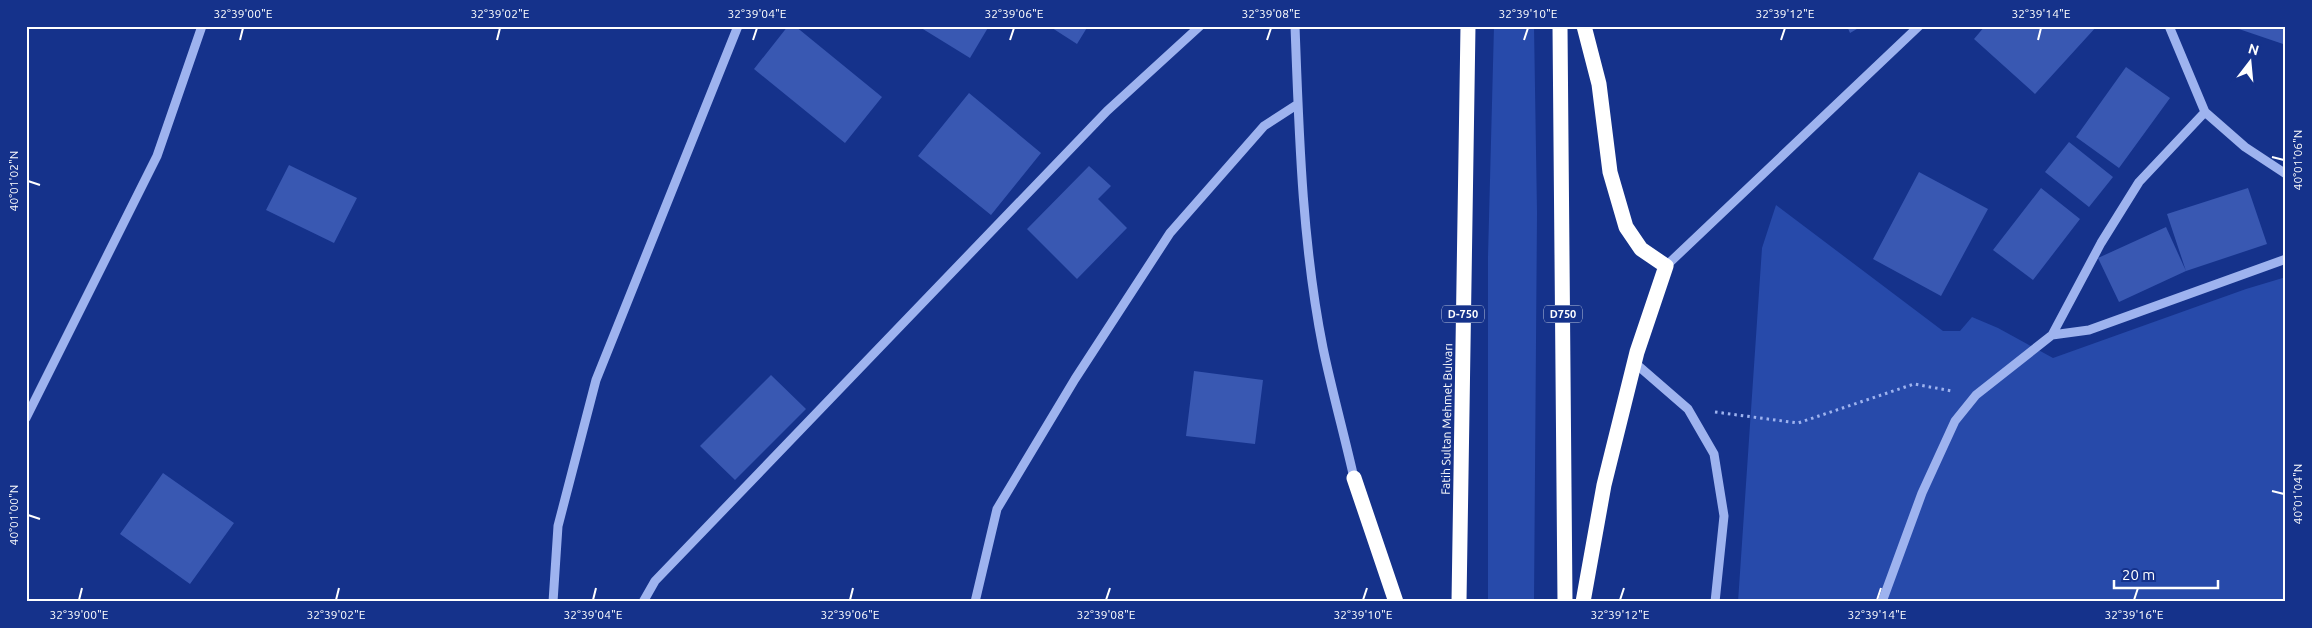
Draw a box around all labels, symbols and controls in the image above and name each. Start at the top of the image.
text: 32°39'00"E [214,7,273,20]
text: 32°39'02"E [471,7,530,20]
text: 32°39'04"E [728,7,787,20]
text: 32°39'06"E [985,7,1044,20]
text: 32°39'08"E [1242,7,1301,20]
text: 32°39'10"E [1499,7,1558,20]
text: 32°39'12"E [1756,7,1815,20]
text: 32°39'14"E [2012,7,2071,20]
north arrow [2224,38,2274,88]
text: N [2246,40,2261,59]
text: 40°01'06"N [2291,130,2304,190]
text: 40°01'02"N [7,151,20,211]
road number: D-750 [1442,306,1484,322]
road number: D750 [1544,306,1582,322]
street label: Fatih Sultan Mehmet Bulvarı [1439,343,1454,495]
text: 40°01'04"N [2291,464,2304,524]
text: 40°01'00"N [7,485,20,545]
scale bar [2114,558,2218,590]
text: 20 m [2122,566,2155,583]
text: 32°39'00"E [50,608,109,621]
text: 32°39'02"E [307,608,366,621]
text: 32°39'04"E [564,608,623,621]
text: 32°39'06"E [821,608,880,621]
text: 32°39'08"E [1077,608,1136,621]
text: 32°39'10"E [1334,608,1393,621]
text: 32°39'12"E [1591,608,1650,621]
text: 32°39'14"E [1848,608,1907,621]
text: 32°39'16"E [2105,608,2164,621]

